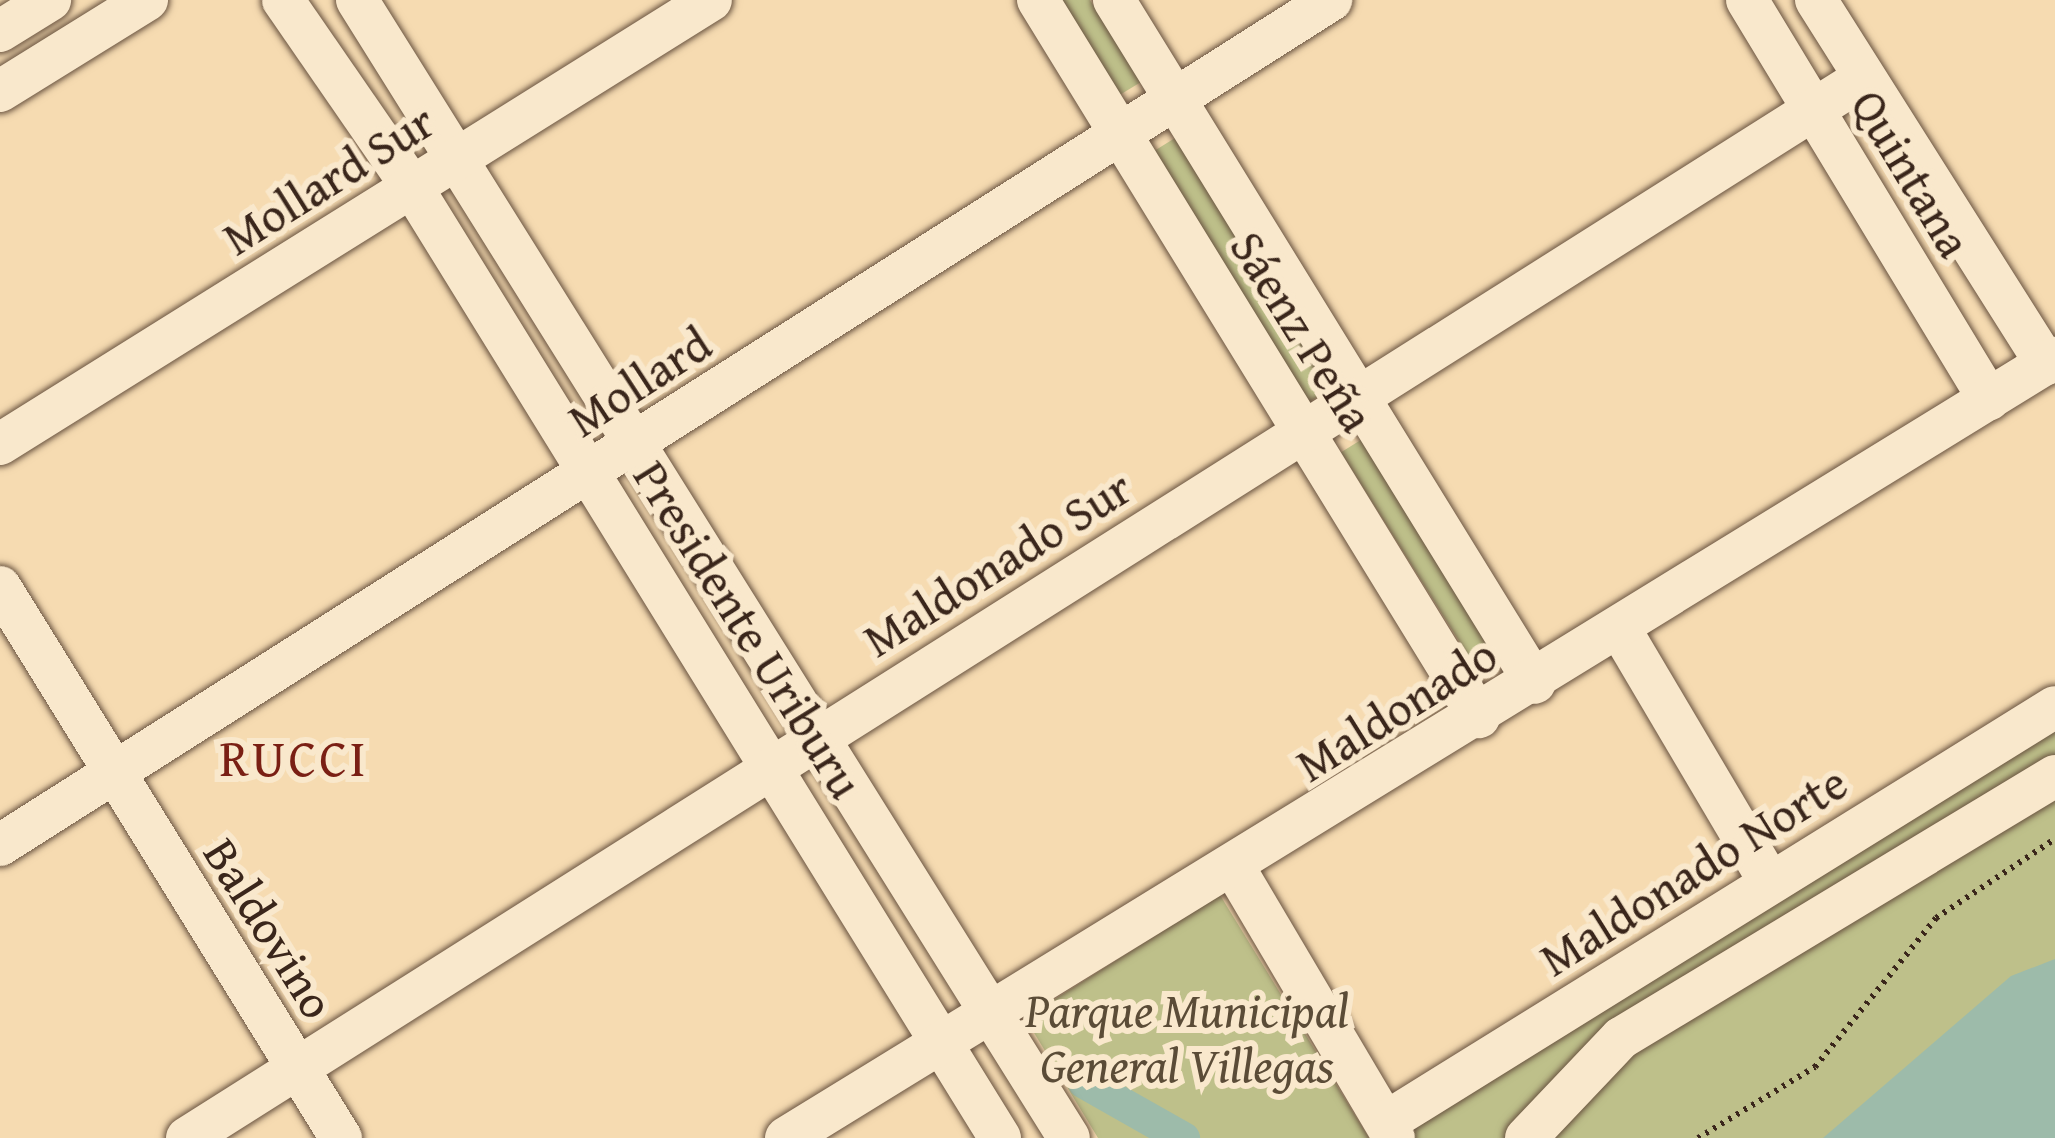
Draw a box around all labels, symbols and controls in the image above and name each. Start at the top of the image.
street label: Quintana [1840,79,1984,267]
street label: Mollard Sur [212,91,444,267]
street label: Sáenz Peña [1219,220,1387,442]
street label: Mollard [557,314,721,448]
street label: Presidente Uriburu [622,450,876,808]
street label: Maldonado Sur [852,458,1142,668]
street label: Maldonado [1285,625,1507,793]
district label: RUCCI [219,727,369,789]
street label: Maldonado Norte [1529,753,1857,987]
street label: Baldovino [192,827,348,1029]
park label: Parque Municipal General Villegas [1025,980,1349,1093]

